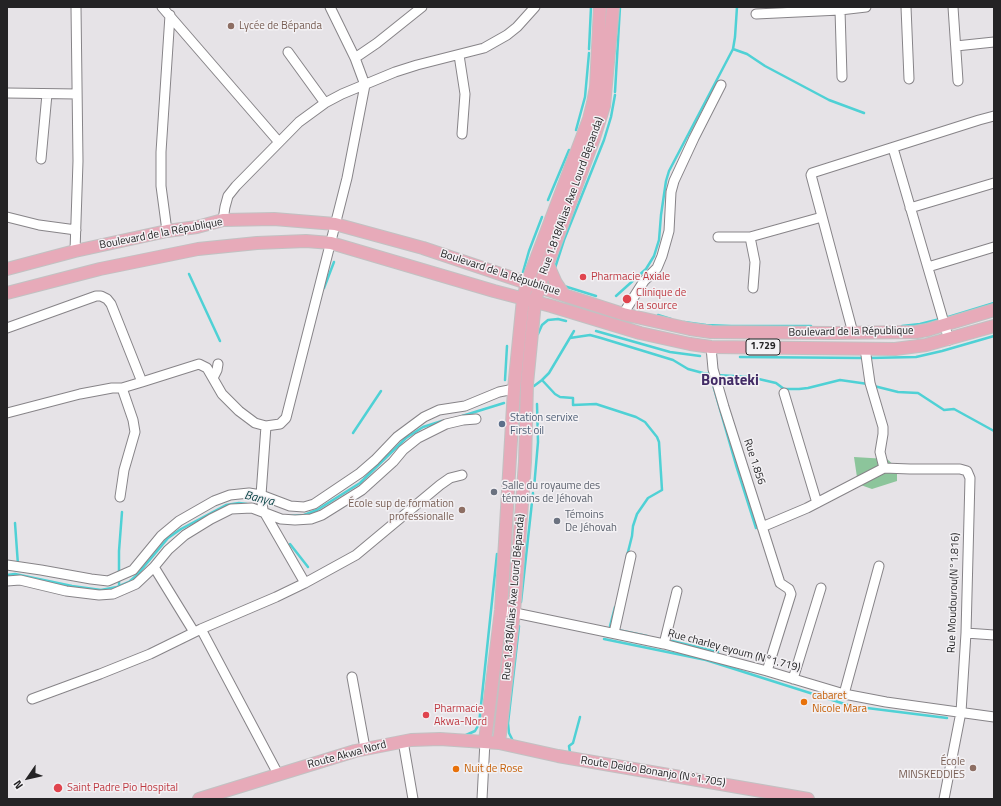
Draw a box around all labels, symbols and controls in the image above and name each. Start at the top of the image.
place label: Lycée de Bépanda [239,19,322,33]
marker: Lycée de Bépanda [226,21,236,31]
street label: Rue 1.818(Alias Axe Lourd Bépanda) [537,115,607,277]
street label: Boulevard de la République [98,216,224,252]
street label: Boulevard de la République [438,247,562,299]
place label: Pharmacie Axiale [591,270,670,284]
marker: Pharmacie Axiale [578,272,588,282]
place label: Clinique de la source [636,286,686,312]
marker: Clinique de la source [621,293,633,305]
street label: Boulevard de la République [788,324,914,340]
road number: 1.729 [746,339,780,355]
district label: Bonateki [701,372,759,390]
place label: Station servixe First oil [510,411,578,437]
marker: Station servixe First oil [497,419,507,429]
street label: Rue 1.856 [740,437,768,487]
place label: Salle du royaume des témoins de Jéhovah [502,479,600,505]
marker: Salle du royaume des témoins de Jéhovah [489,487,499,497]
water label: Banya [243,489,275,509]
place label: École sup de formation professionalle [348,497,454,523]
marker: École sup de formation professionalle [457,505,467,515]
place label: Témoins De Jéhovah [565,508,617,534]
street label: Rue 1.818(Alias Axe Lourd Bépanda) [500,513,528,681]
marker: Témoins De Jéhovah [552,516,562,526]
street label: Rue Moudourou(N°1.816) [945,532,963,654]
street label: Rue charley eyoum (N°1.719) [666,627,802,675]
place label: cabaret Nicole Mara [812,689,867,715]
marker: cabaret Nicole Mara [799,697,809,707]
place label: Pharmacie Akwa-Nord [434,702,487,728]
marker: Pharmacie Akwa-Nord [421,710,431,720]
street label: Route Akwa Nord [306,738,388,772]
street label: Route Deido Bonanjo (N°1.705) [580,754,726,790]
place label: École MINSKEDDIES [898,755,965,781]
north arrow [8,758,48,798]
place label: Nuit de Rose [464,762,523,776]
marker: École MINSKEDDIES [968,763,978,773]
marker: Nuit de Rose [451,764,461,774]
text: N [9,777,27,792]
place label: Saint Padre Pio Hospital [67,781,178,795]
marker: Saint Padre Pio Hospital [52,782,64,794]

